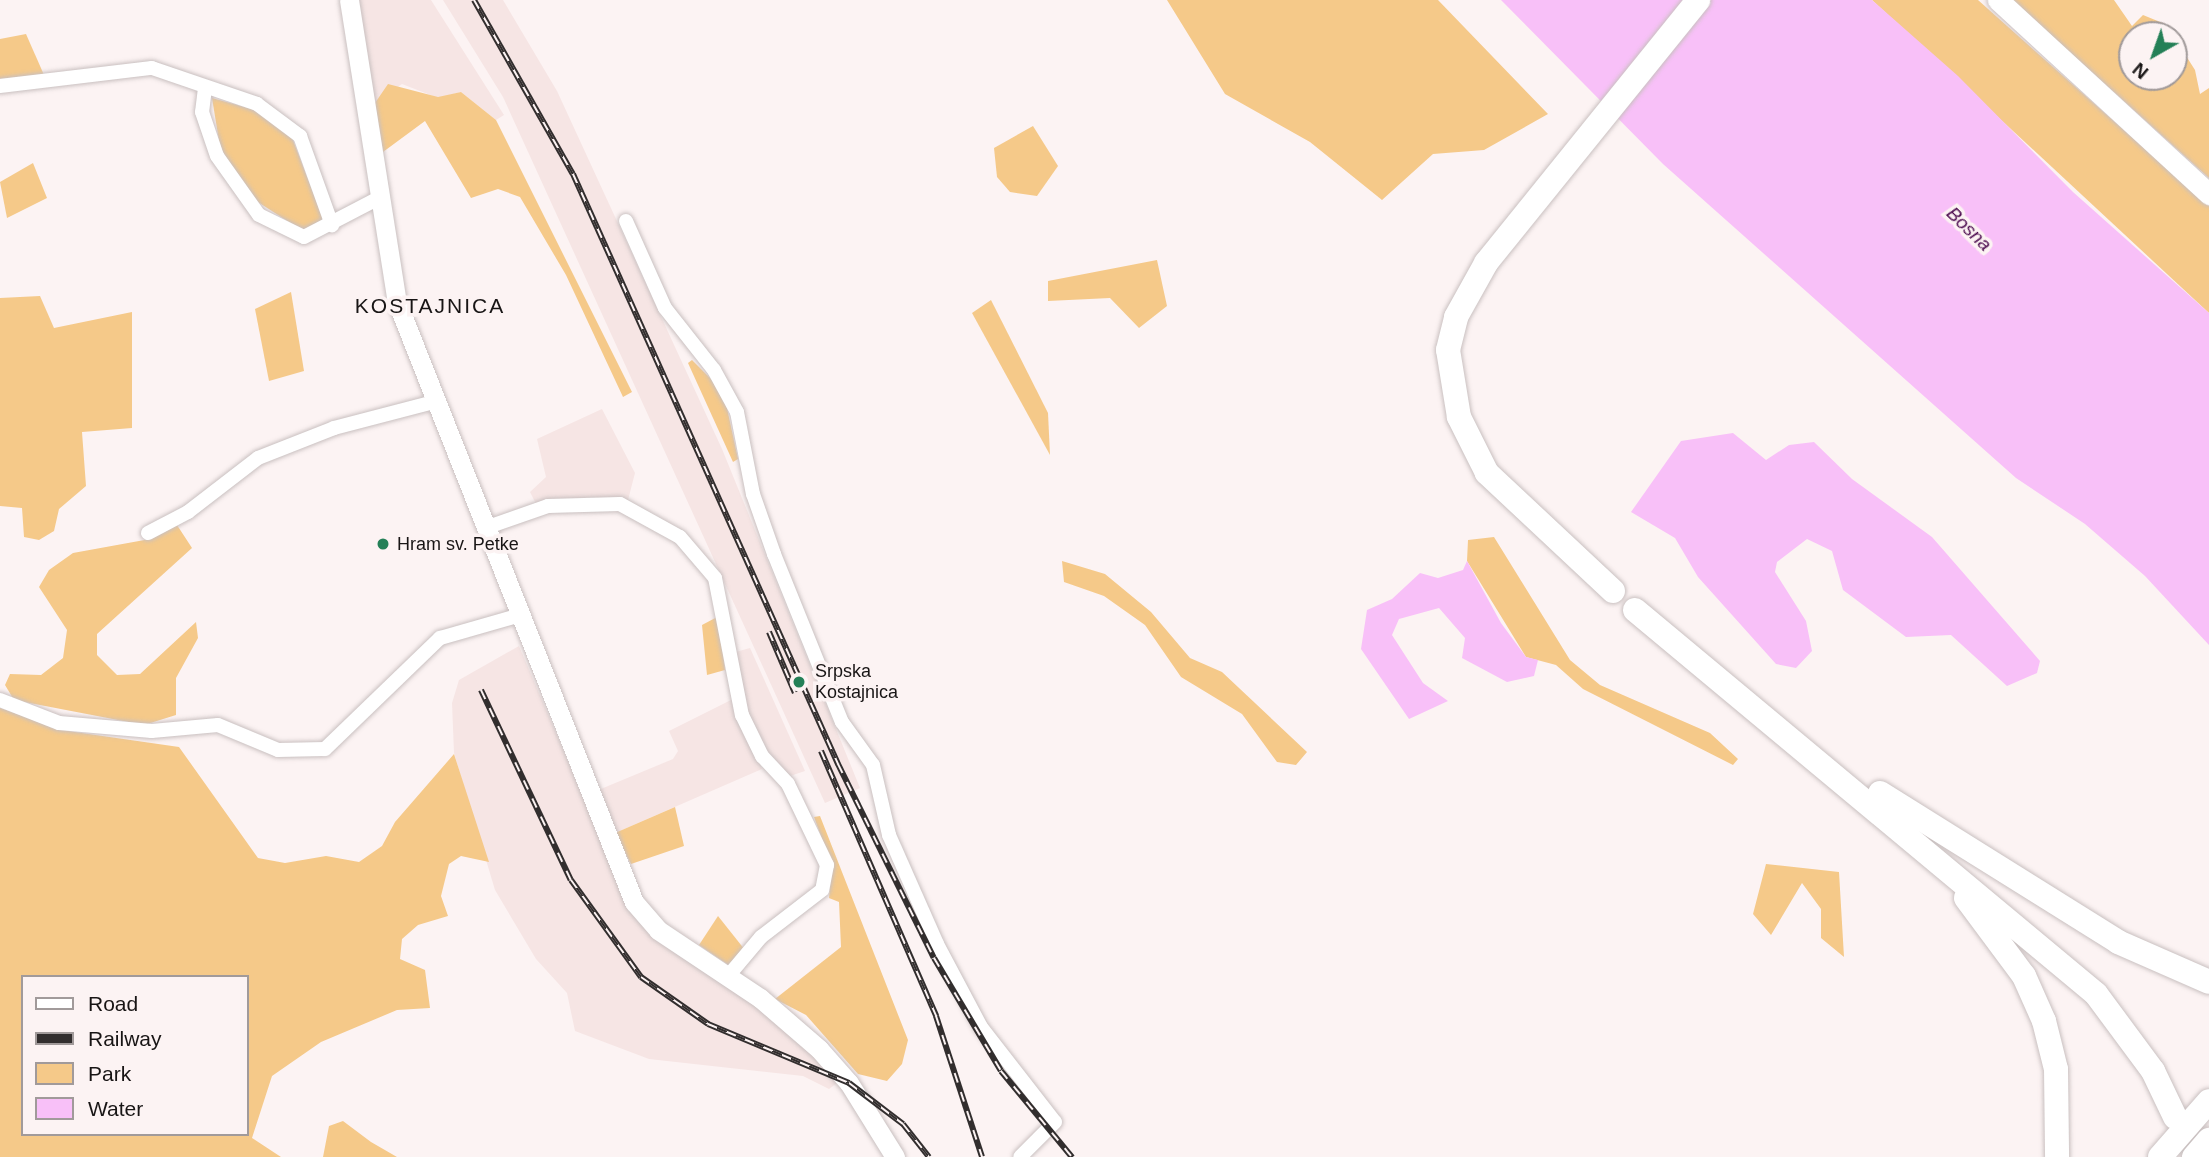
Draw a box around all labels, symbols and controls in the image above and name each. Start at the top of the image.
north arrow [2118,21,2188,91]
text: N [2128,58,2152,83]
water label: Bosna [1942,202,1996,256]
district label: KOSTAJNICA [356,293,504,319]
place label: Hram sv. Petke [397,533,519,555]
marker: Hram sv. Petke [375,536,391,552]
place label: Srpska Kostajnica [815,661,898,704]
marker: Srpska Kostajnica [789,672,809,692]
legend [21,975,248,1136]
text: Road [88,992,138,1015]
text: Railway [88,1027,162,1050]
text: Park [88,1062,131,1085]
text: Water [88,1097,143,1120]

